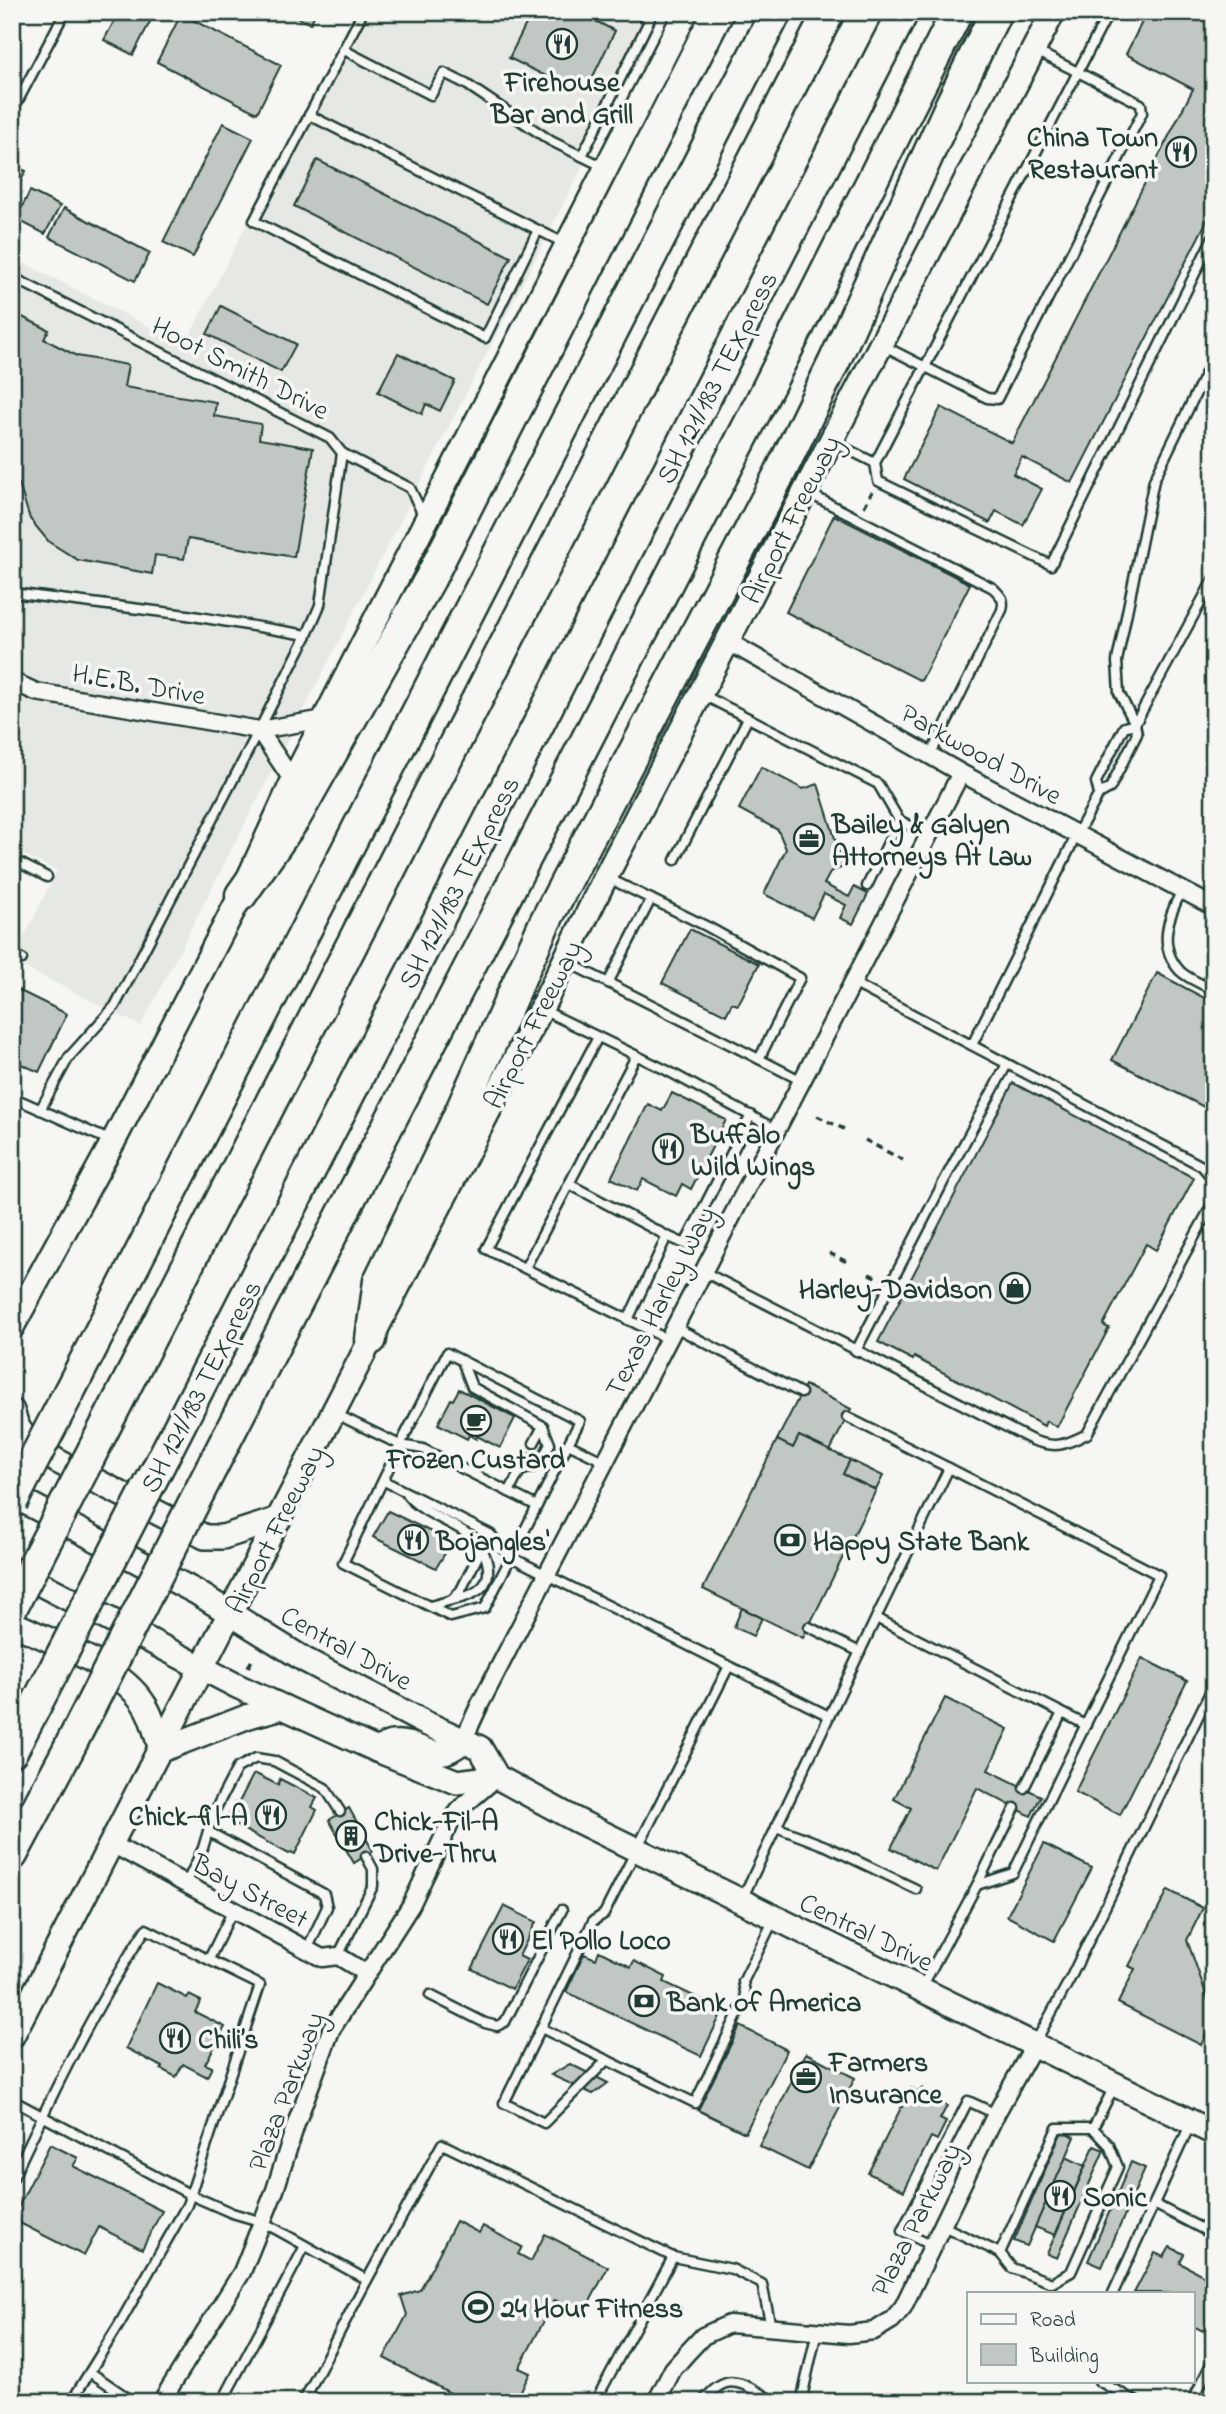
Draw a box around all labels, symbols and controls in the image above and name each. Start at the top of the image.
restaurant icon: Firehouse Bar and Grill [545,27,579,61]
place label: Firehouse Bar and Grill [489,64,633,137]
place label: China Town Restaurant [1027,119,1159,192]
restaurant icon: China Town Restaurant [1164,135,1198,169]
street label: SH 121/183 TEXpress [648,265,790,492]
street label: Hoot Smith Drive [143,308,336,433]
street label: Airport Freeway [733,429,853,612]
street label: H.E.B. Drive [69,655,209,718]
street label: Parkwood Drive [892,695,1069,818]
street label: SH 121/183 TEXpress [390,770,532,997]
place label: Bailey & Galyen Attorneys At Law [830,806,1032,879]
office icon: Bailey & Galyen Attorneys At Law [792,822,826,856]
street label: Airport Freeway [475,934,595,1117]
place label: Buffalo Wild Wings [689,1116,815,1190]
restaurant icon: Buffalo Wild Wings [651,1132,685,1166]
street label: Texas Harley Way [596,1200,728,1405]
place label: Harley-Davidson [799,1271,992,1312]
shop icon: Harley-Davidson [998,1271,1032,1305]
street label: SH 121/183 TEXpress [132,1274,274,1501]
cafe icon: Frozen Custard [459,1404,493,1438]
street label: Airport Freeway [217,1439,337,1622]
place label: Frozen Custard [385,1441,566,1482]
restaurant icon: Bojangles' [396,1523,430,1557]
place label: Bojangles' [434,1523,549,1565]
bank icon: Happy State Bank [773,1523,807,1557]
place label: Happy State Bank [813,1523,1030,1564]
street label: Central Drive [272,1597,419,1703]
place label: Chick-fil-A [129,1798,248,1839]
restaurant icon: Chick-fil-A [254,1798,288,1832]
place label: Chick-Fil-A Drive-Thru [372,1803,499,1876]
building icon: Chick-Fil-A Drive-Thru [334,1819,368,1853]
street label: Bay Street [183,1845,315,1941]
street label: Central Drive [791,1884,940,1985]
restaurant icon: El Pollo Loco [491,1922,525,1956]
place label: El Pollo Loco [531,1922,671,1963]
bank icon: Bank of America [627,1984,661,2018]
place label: Bank of America [665,1984,861,2025]
street label: Plaza Parkway [239,2007,337,2178]
restaurant icon: Chili’s [158,2021,192,2055]
place label: Chili’s [198,2021,259,2062]
place label: Farmers Insurance [827,2044,944,2117]
office icon: Farmers Insurance [789,2060,823,2094]
street label: Plaza Parkway [862,2136,974,2305]
restaurant icon: Sonic [1043,2179,1077,2213]
place label: Sonic [1083,2179,1147,2220]
sports icon: 24 Hour Fitness [461,2290,495,2324]
place label: 24 Hour Fitness [500,2290,683,2331]
legend [967,2292,1194,2382]
text: Road [1030,2306,1076,2336]
text: Building [1029,2342,1099,2374]

